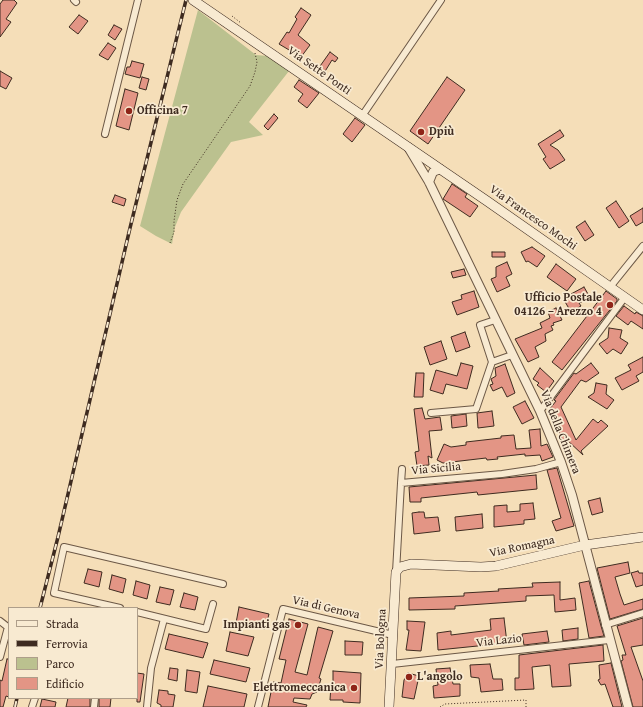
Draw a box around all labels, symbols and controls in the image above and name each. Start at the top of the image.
street label: Via Sette Ponti [284,44,354,98]
place label: Officina 7 [137,104,188,118]
marker: Officina 7 [124,106,134,116]
place label: Dpiù [429,125,454,139]
marker: Dpiù [416,127,426,137]
street label: Via Francesco Mochi [486,182,580,254]
place label: Ufficio Postale 04126 – Arezzo 4 [514,291,602,319]
marker: Ufficio Postale 04126 – Arezzo 4 [605,300,615,310]
street label: Via della Chimera [537,388,583,476]
street label: Via Sicilia [411,460,461,478]
street label: Via Romagna [488,533,556,561]
street label: Via di Genova [291,593,361,623]
legend [8,607,138,699]
street label: Via Bologna [372,608,390,670]
text: Strada [46,615,79,632]
place label: Impianti gas [223,618,290,632]
marker: Impianti gas [293,620,303,630]
street label: Via Lazio [475,631,523,651]
text: Ferrovia [46,635,88,652]
text: Parco [46,655,74,672]
place label: L'angolo [417,670,463,684]
marker: L'angolo [404,672,414,682]
text: Edificio [46,675,84,692]
place label: Elettromeccanica [253,681,346,695]
marker: Elettromeccanica [349,683,359,693]

